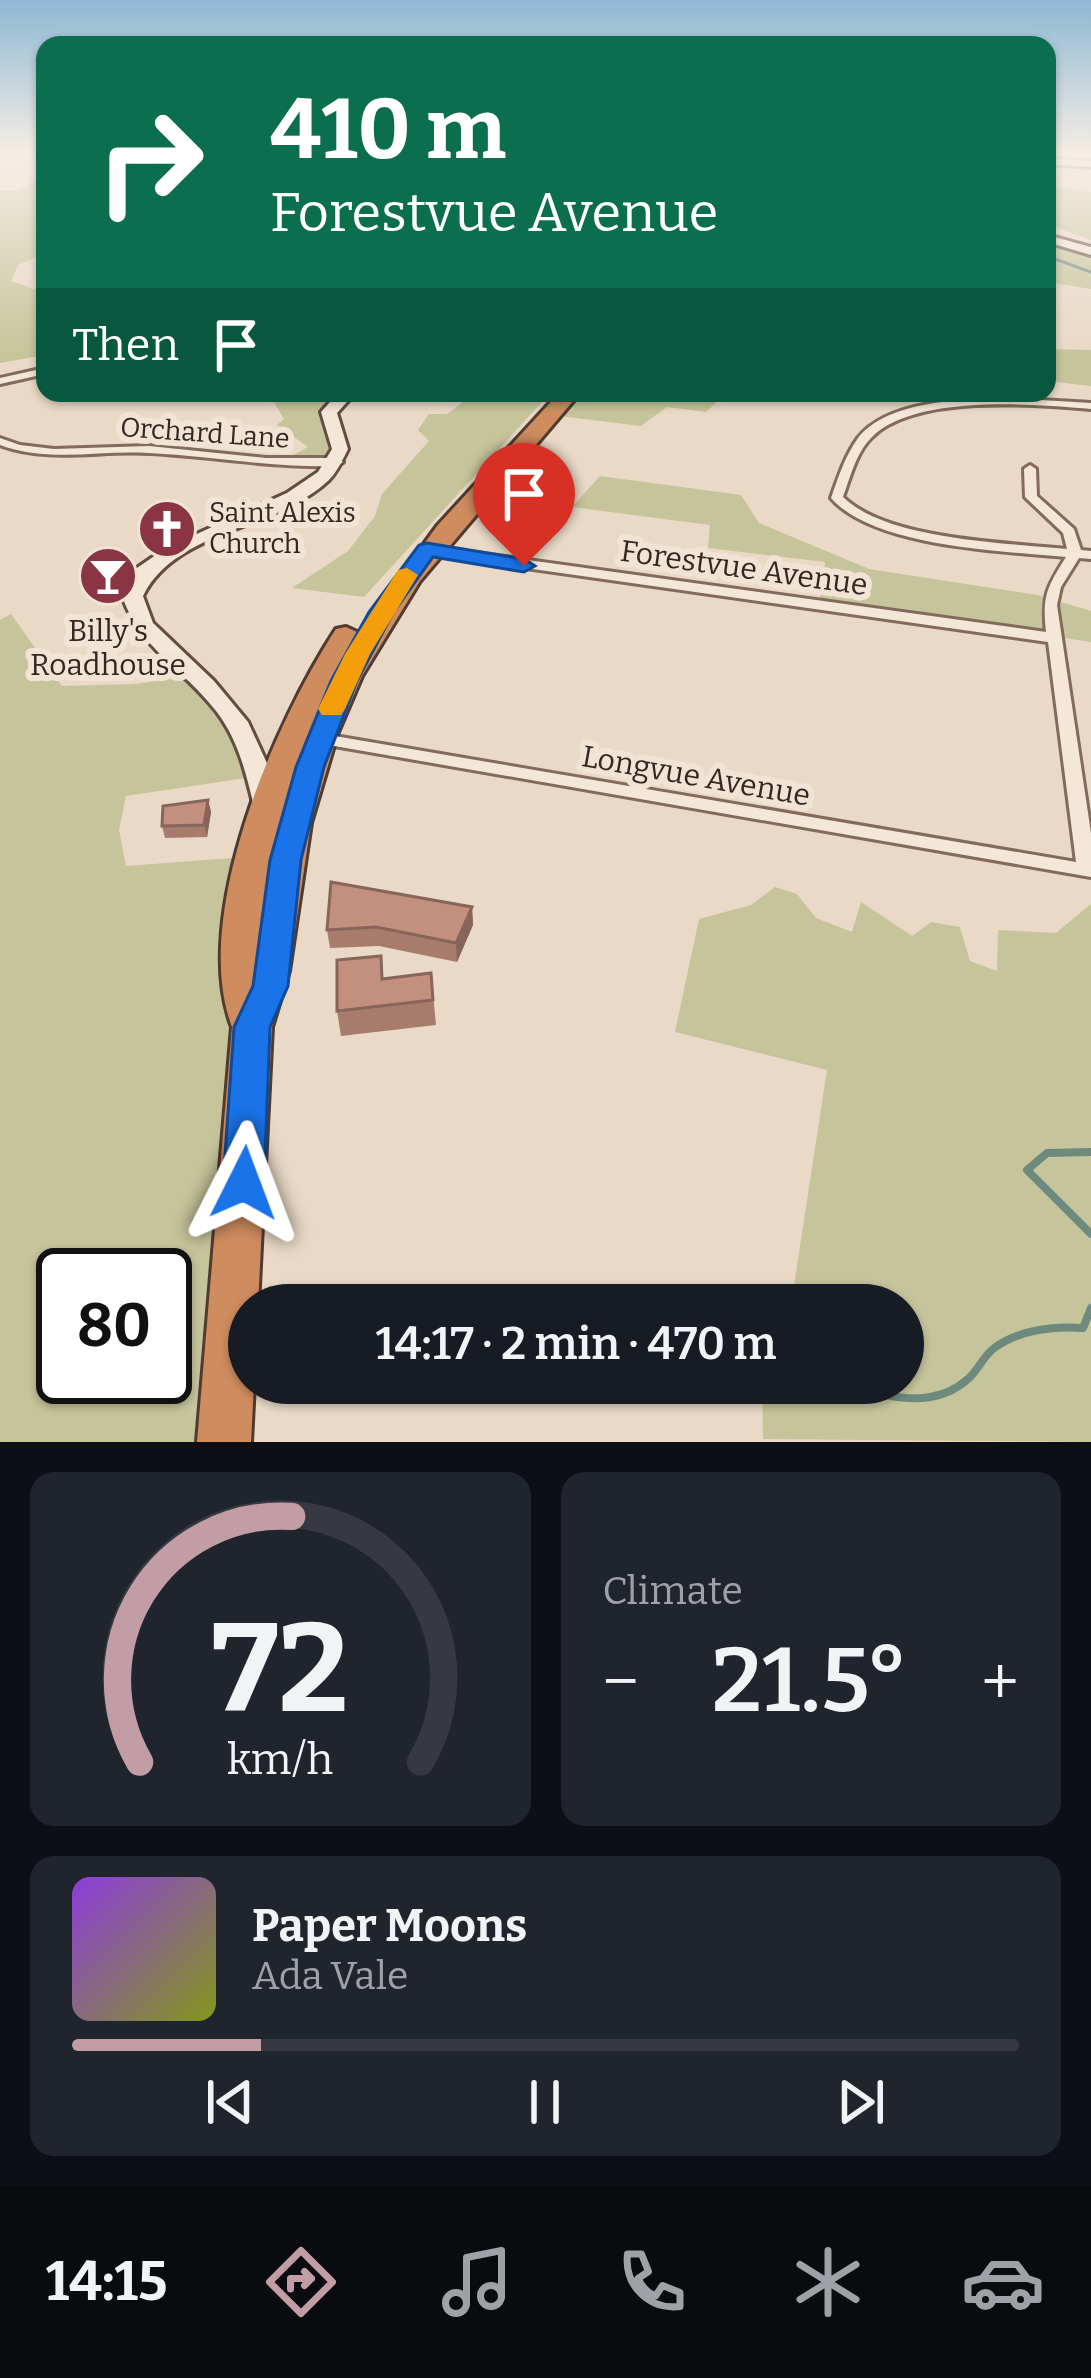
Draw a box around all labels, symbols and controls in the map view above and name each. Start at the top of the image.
text: 410 m [270,79,506,180]
icon: right [72,84,228,240]
text: Forestvue Avenue [270,181,718,245]
icon: arrive [203,312,269,378]
text: Then [72,318,179,372]
street label: Orchard Lane [119,411,291,455]
pin [473,443,575,566]
icon: arrive [491,461,557,527]
place label: Saint Alexis Church [209,497,356,560]
church icon: Saint Alexis Church [136,498,198,560]
street label: Forestvue Avenue [618,533,870,603]
bar icon: Billy's Roadhouse [77,545,139,607]
place label: Billy's Roadhouse [30,613,186,683]
street label: Longvue Avenue [579,738,813,814]
position arrow [181,1120,307,1246]
speed limit sign: 80 [36,1248,192,1404]
text: 14:17 · 2 min · 470 m [375,1317,777,1371]
text: Climate [603,1568,743,1614]
text: 72 [212,1594,349,1744]
text: 21.5° [712,1627,908,1735]
text: − [603,1642,639,1721]
text: + [981,1642,1019,1721]
text: km/h [227,1734,333,1785]
text: Paper Moons [252,1899,527,1953]
text: Ada Vale [252,1953,408,1999]
icon: previous [197,2069,263,2135]
icon: pause [512,2069,578,2135]
icon: next [828,2069,894,2135]
icon: directions [259,2240,343,2324]
icon: music [435,2240,519,2324]
icon: phone [610,2240,694,2324]
icon: climate [786,2240,870,2324]
icon: car [961,2240,1045,2324]
text: 14:15 [46,2250,167,2314]

